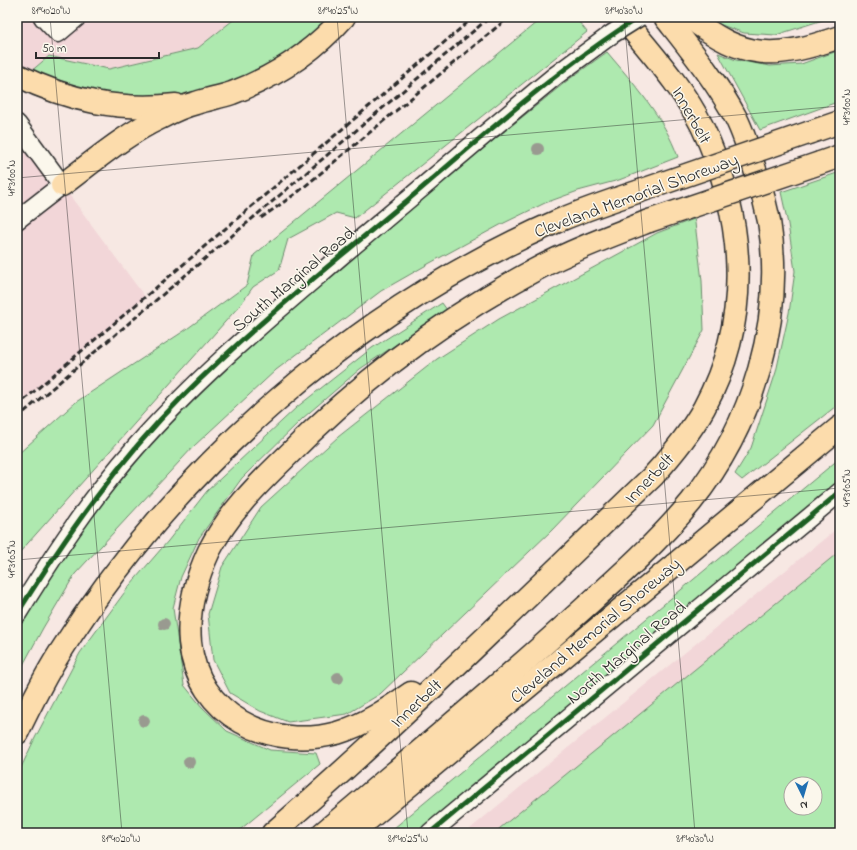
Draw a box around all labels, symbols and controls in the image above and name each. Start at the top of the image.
text: 81°40'20"W [32,4,70,19]
text: 81°40'25"W [318,4,358,19]
text: 81°40'30"W [605,4,643,19]
scale bar [36,34,159,60]
text: 50 m [42,40,66,58]
street label: Innerbelt [664,82,717,150]
text: 41°31'00"N [840,89,855,125]
street label: Cleveland Memorial Shoreway [531,148,743,246]
text: 41°31'00"N [5,160,20,196]
street label: South Marginal Road [227,221,362,340]
street label: Innerbelt [619,448,681,511]
text: 41°31'05"N [840,469,855,507]
text: 41°31'05"N [5,540,20,578]
street label: Cleveland Memorial Shoreway [505,552,687,711]
street label: North Marginal Road [562,596,693,712]
street label: Innerbelt [386,674,449,735]
north arrow [783,776,823,816]
text: N [799,797,808,813]
text: 81°40'20"W [102,832,140,847]
text: 81°40'25"W [388,832,428,847]
text: 81°40'30"W [676,832,714,847]

